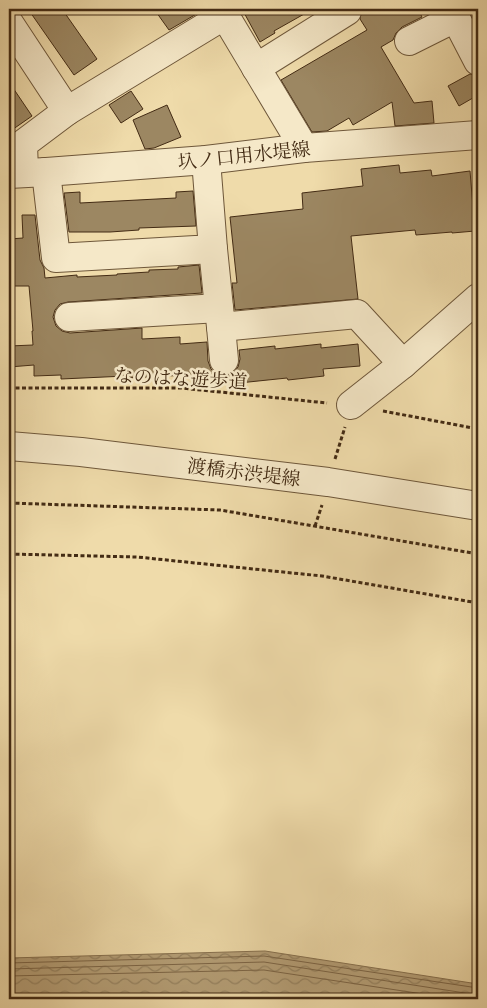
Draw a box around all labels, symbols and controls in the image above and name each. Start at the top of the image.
street label: 圦ノ口用水堤線 [177,137,312,178]
street label: なのはな遊歩道 [114,364,248,397]
street label: 渡橋赤渋堤線 [185,454,302,495]

